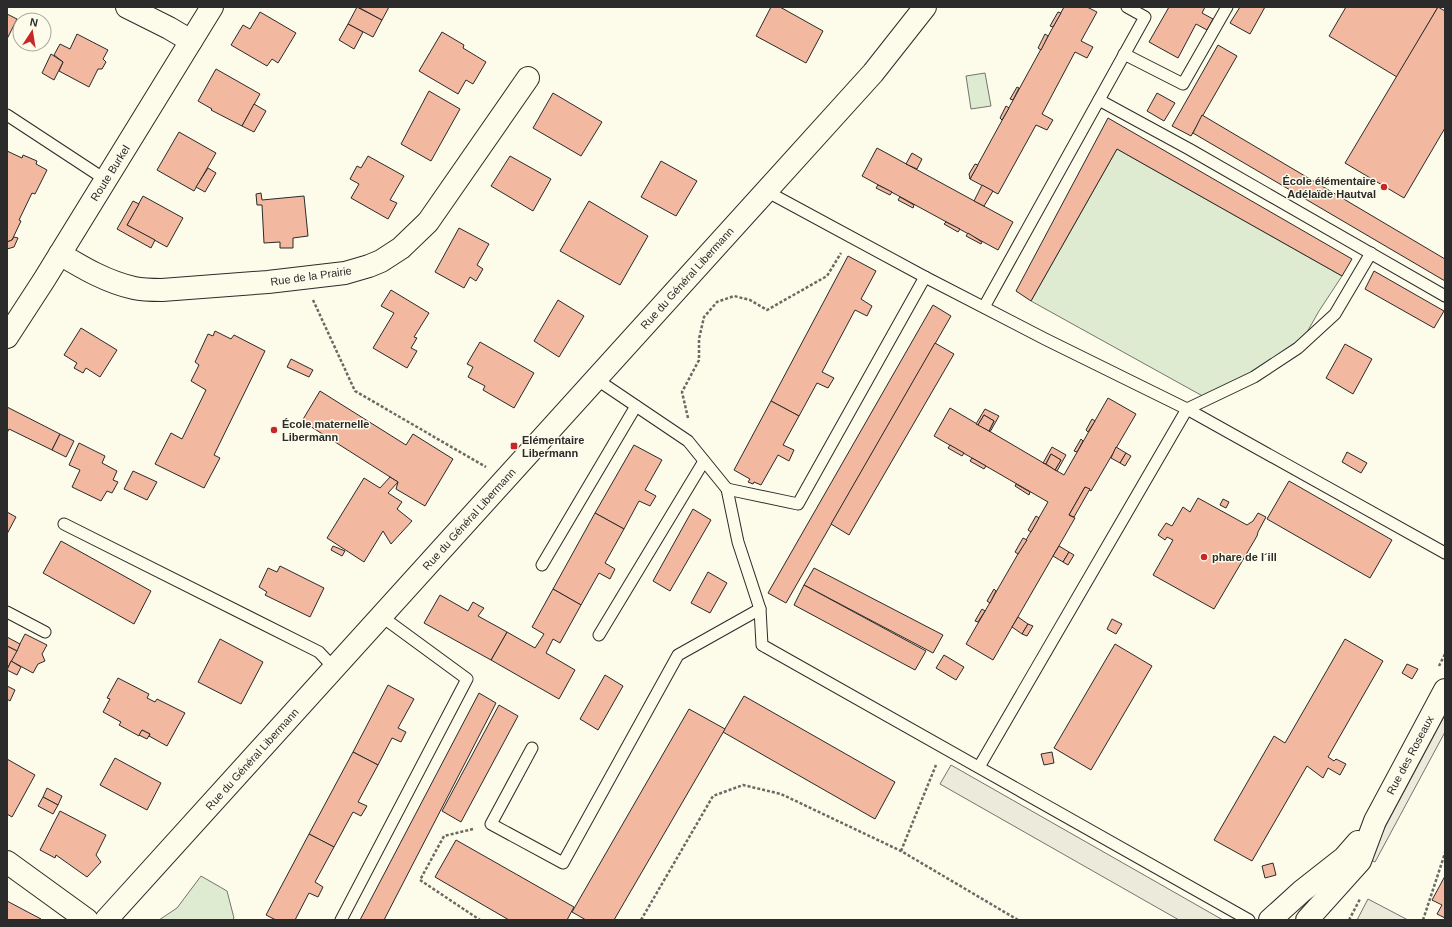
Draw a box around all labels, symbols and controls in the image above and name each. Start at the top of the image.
north arrow [12,12,52,52]
text: N [29,16,39,29]
street label: Route Burkel [88,143,132,203]
place label: École élémentaire Adélaïde Hautval [1282,175,1376,200]
marker: École élémentaire Adélaïde Hautval [1379,182,1389,192]
street label: Rue du Général Libermann [638,225,736,331]
street label: Rue de la Prairie [270,264,352,288]
place label: École maternelle Libermann [282,418,369,443]
marker: École maternelle Libermann [269,425,279,435]
place label: Elémentaire Libermann [522,434,584,459]
marker: Elémentaire Libermann [509,441,519,451]
street label: Rue du Général Libermann [420,466,518,572]
place label: phare de l´ill [1212,551,1277,563]
marker: phare de l´ill [1199,552,1209,562]
street label: Rue du Général Libermann [203,706,301,812]
street label: Rue des Roseaux [1384,713,1436,796]

